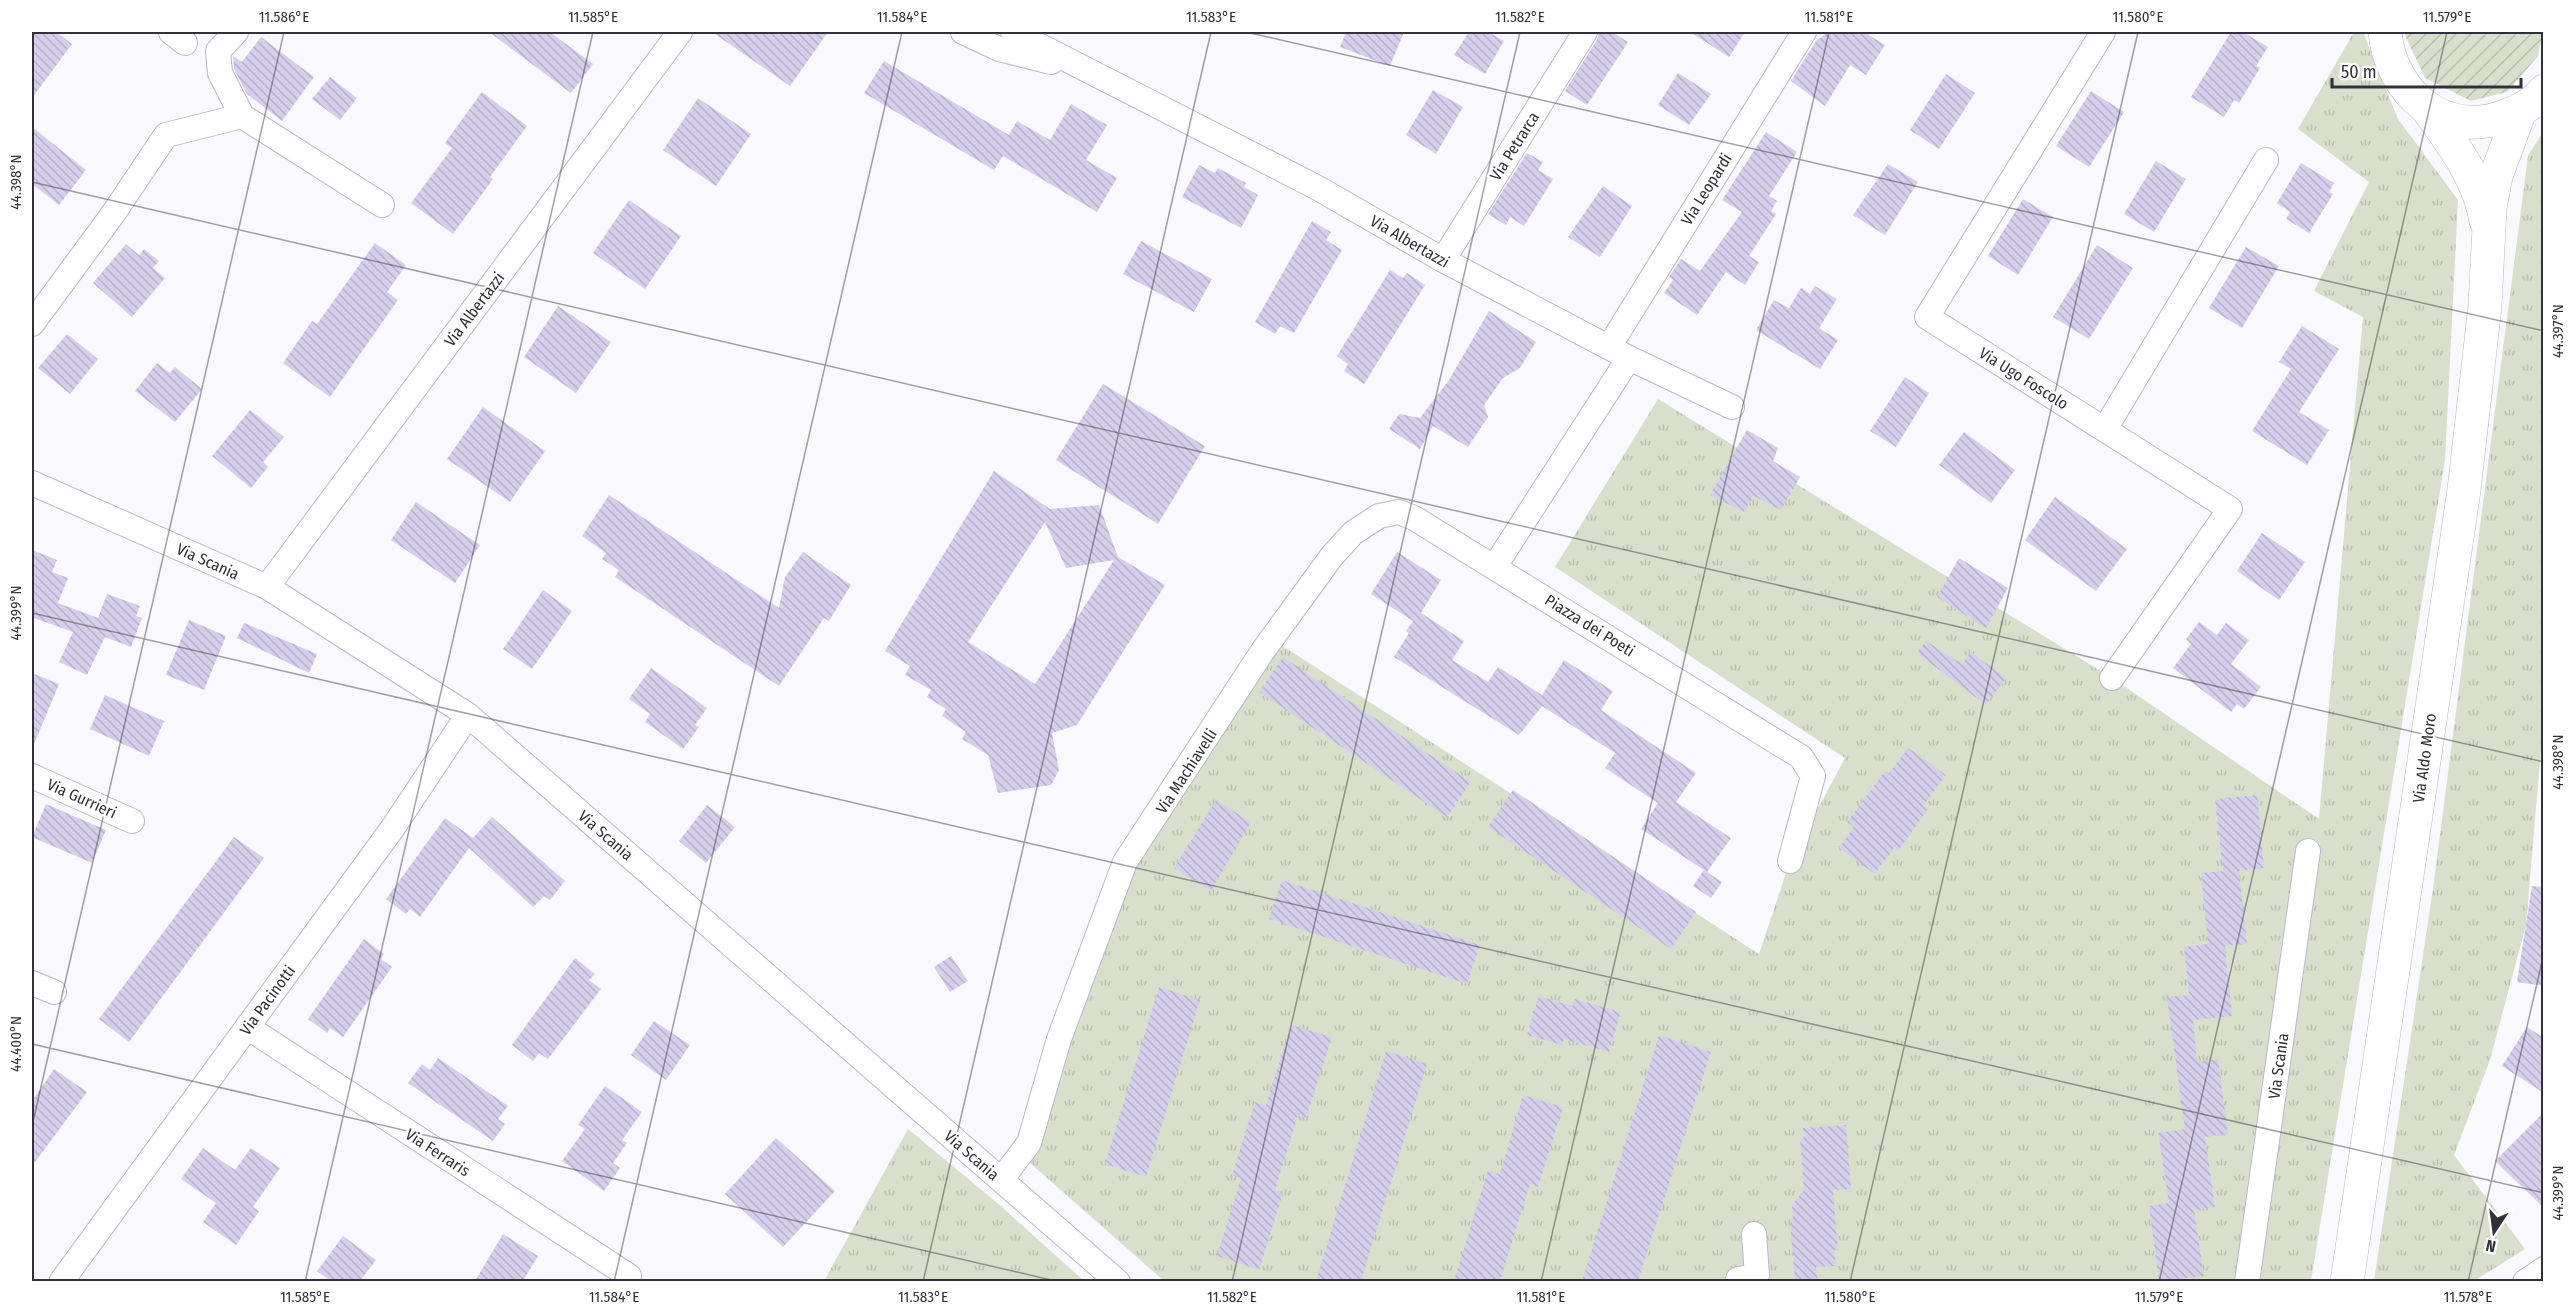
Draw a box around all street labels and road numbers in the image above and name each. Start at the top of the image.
street label: Via Petrarca [1486,108,1543,184]
street label: Via Leopardi [1677,150,1736,229]
street label: Via Albertazzi [1367,211,1453,272]
street label: Via Albertazzi [440,268,508,350]
street label: Via Ugo Foscolo [1976,343,2072,413]
street label: Via Scania [174,539,242,584]
street label: Piazza dei Poeti [1541,590,1638,661]
street label: Via Aldo Moro [2409,712,2440,804]
street label: Via Machiavelli [1152,725,1221,817]
street label: Via Gurrieri [44,775,119,822]
street label: Via Scania [574,806,637,864]
street label: Via Pacinotti [236,962,299,1039]
street label: Via Scania [2264,1032,2293,1100]
street label: Via Ferraris [402,1125,474,1180]
street label: Via Scania [940,1126,1003,1184]

